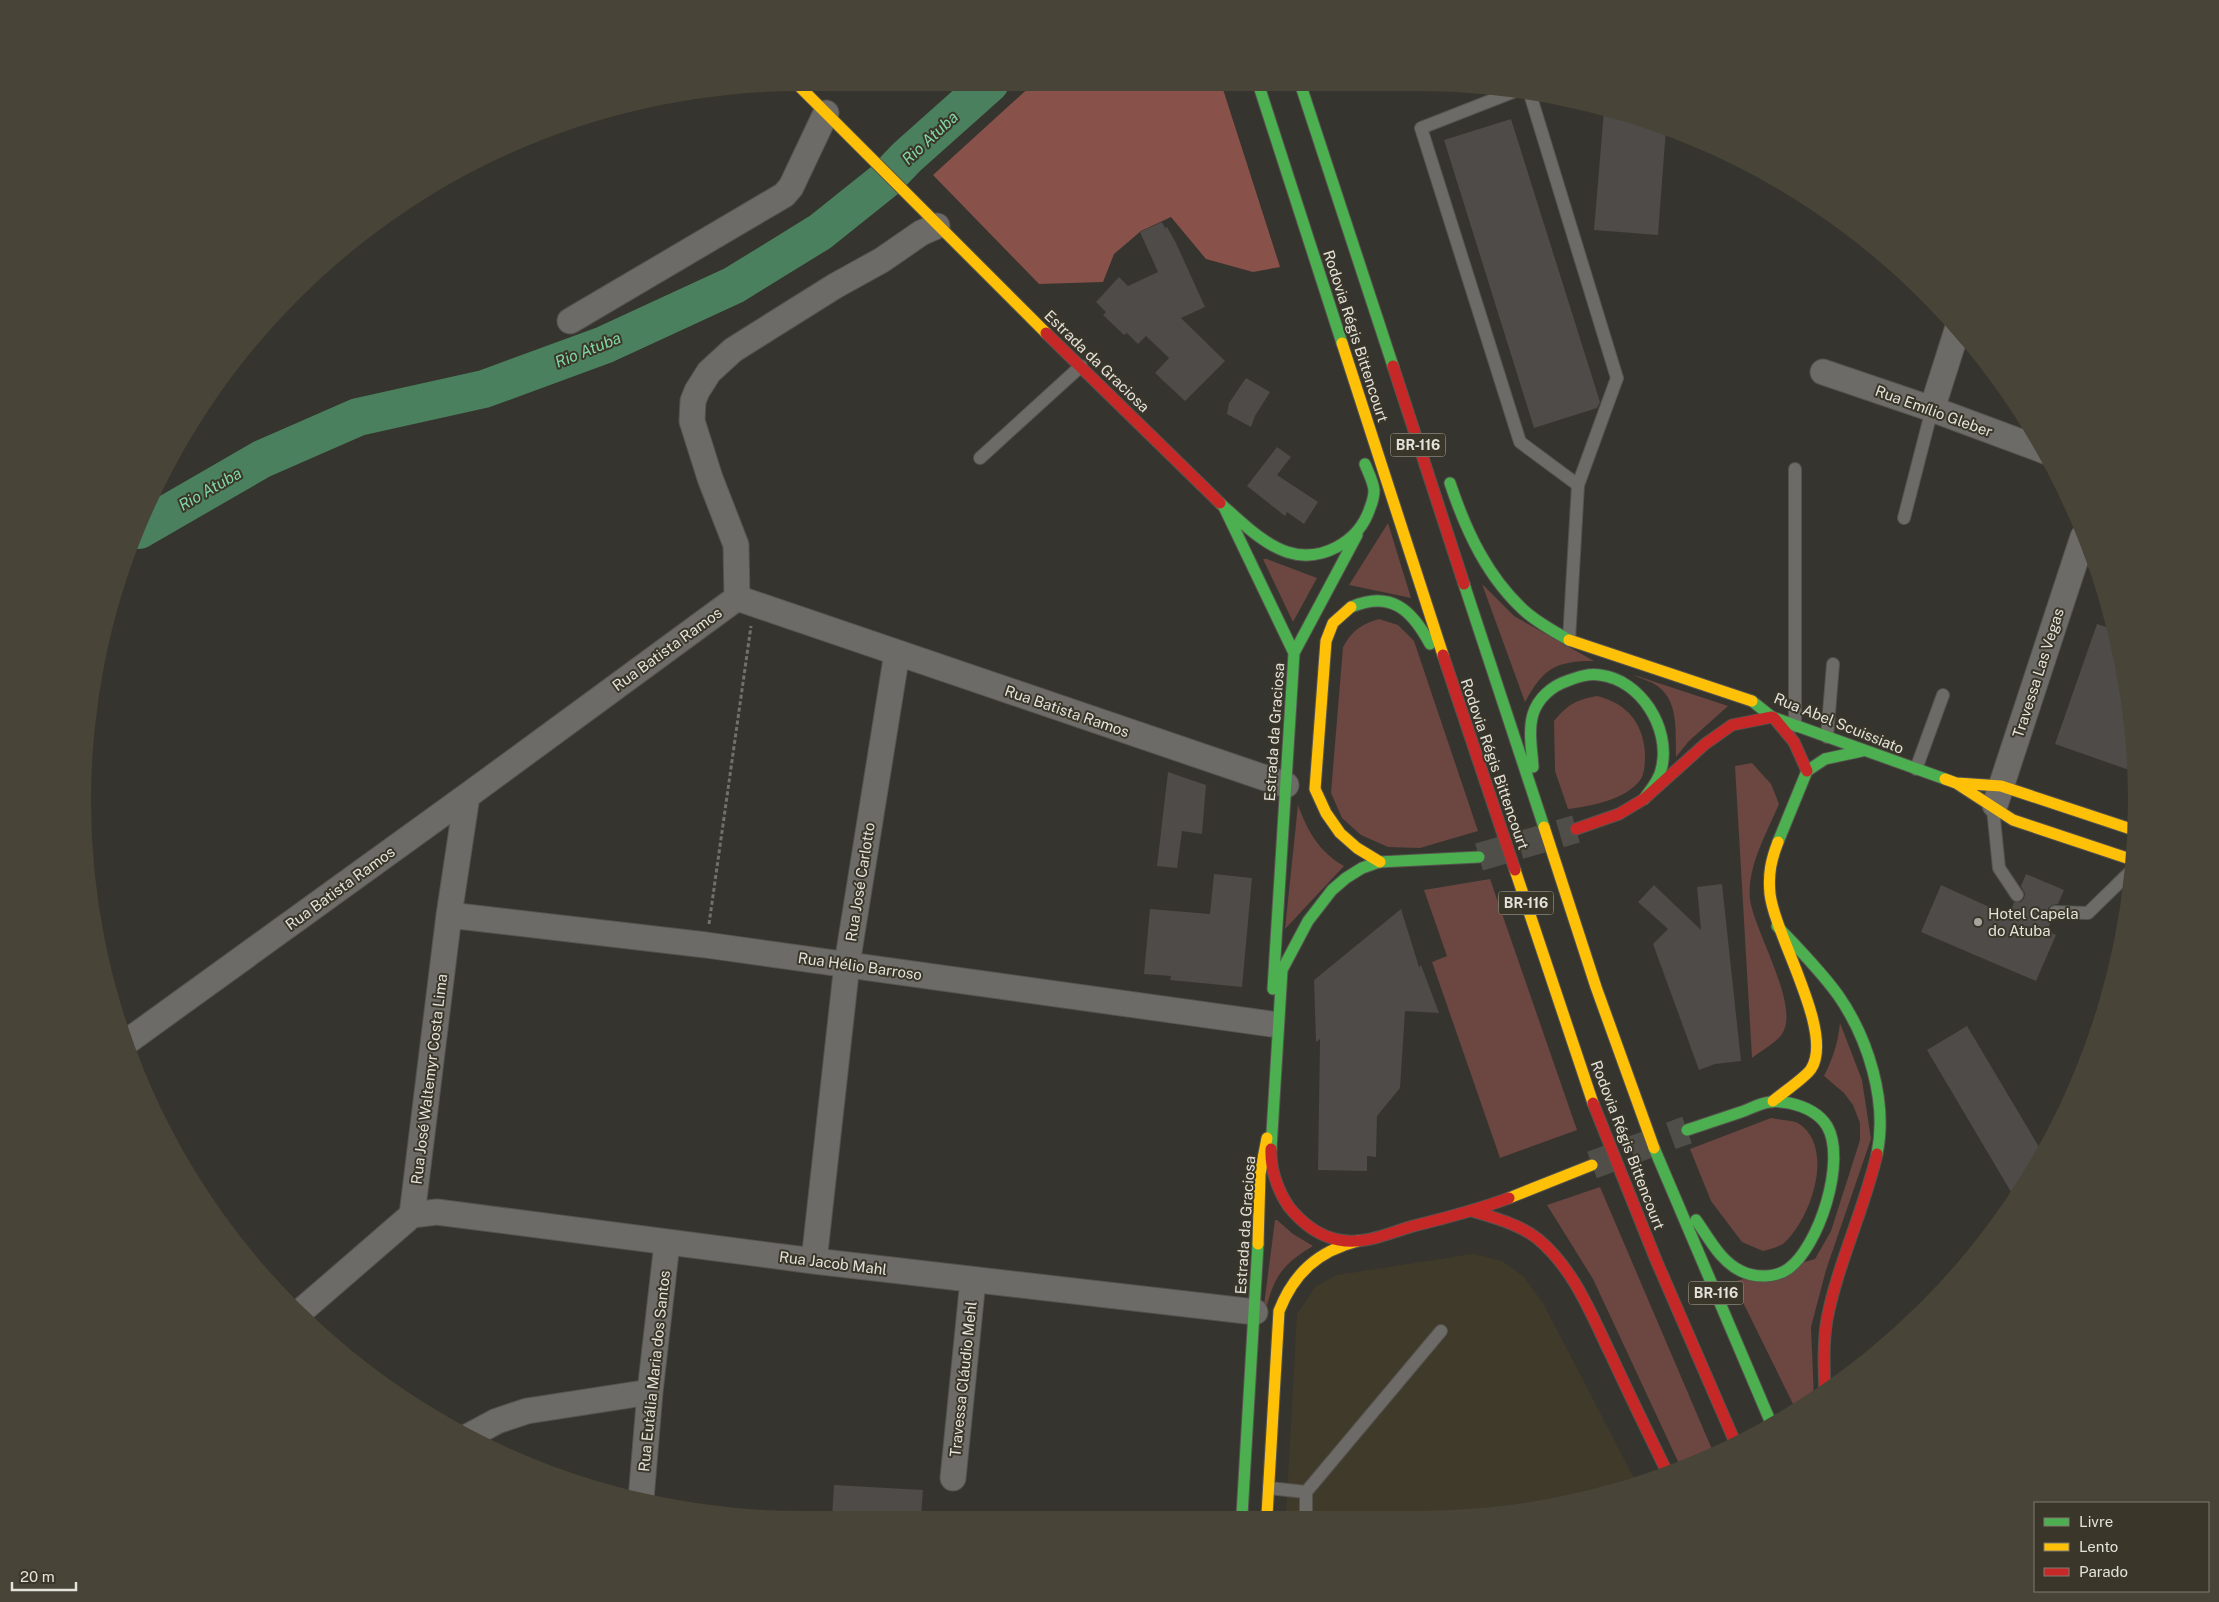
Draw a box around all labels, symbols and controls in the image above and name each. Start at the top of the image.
water label: Rio Atuba [898,107,962,169]
street label: Rodovia Régis Bittencourt [1320,248,1392,424]
street label: Estrada da Graciosa [1041,307,1153,415]
water label: Rio Atuba [552,328,624,372]
street label: Rua Emílio Gleber [1873,382,1995,440]
road number: BR-116 [1390,434,1446,456]
water label: Rio Atuba [175,463,245,515]
street label: Rua Batista Ramos [609,604,725,694]
street label: Travessa Las Vegas [2009,606,2067,740]
street label: Estrada da Graciosa [1261,662,1287,802]
street label: Rodovia Régis Bittencourt [1458,676,1532,852]
street label: Rua Batista Ramos [1002,682,1132,740]
street label: Rua Abel Scuissiato [1772,689,1906,757]
street label: Rua José Carlotto [842,821,878,943]
street label: Rua Batista Ramos [282,843,398,933]
road number: BR-116 [1498,891,1554,914]
place label: Hotel Capela do Atuba [1988,905,2079,939]
marker: Hotel Capela do Atuba [1972,916,1984,928]
street label: Rua Hélio Barroso [797,949,923,983]
street label: Rua José Waltemyr Costa Lima [408,973,450,1185]
street label: Rodovia Régis Bittencourt [1588,1058,1668,1232]
street label: Estrada da Graciosa [1232,1155,1258,1295]
street label: Rua Jacob Mahl [778,1248,888,1278]
street label: Rua Eutália Maria dos Santos [635,1269,673,1473]
road number: BR-116 [1688,1282,1744,1305]
street label: Travessa Cláudio Mehl [946,1300,980,1458]
legend [2034,1502,2209,1592]
text: Livre [2079,1513,2113,1530]
text: Lento [2079,1538,2118,1555]
scale bar [12,1560,76,1592]
text: Parado [2079,1563,2128,1580]
text: 20 m [20,1568,55,1585]

